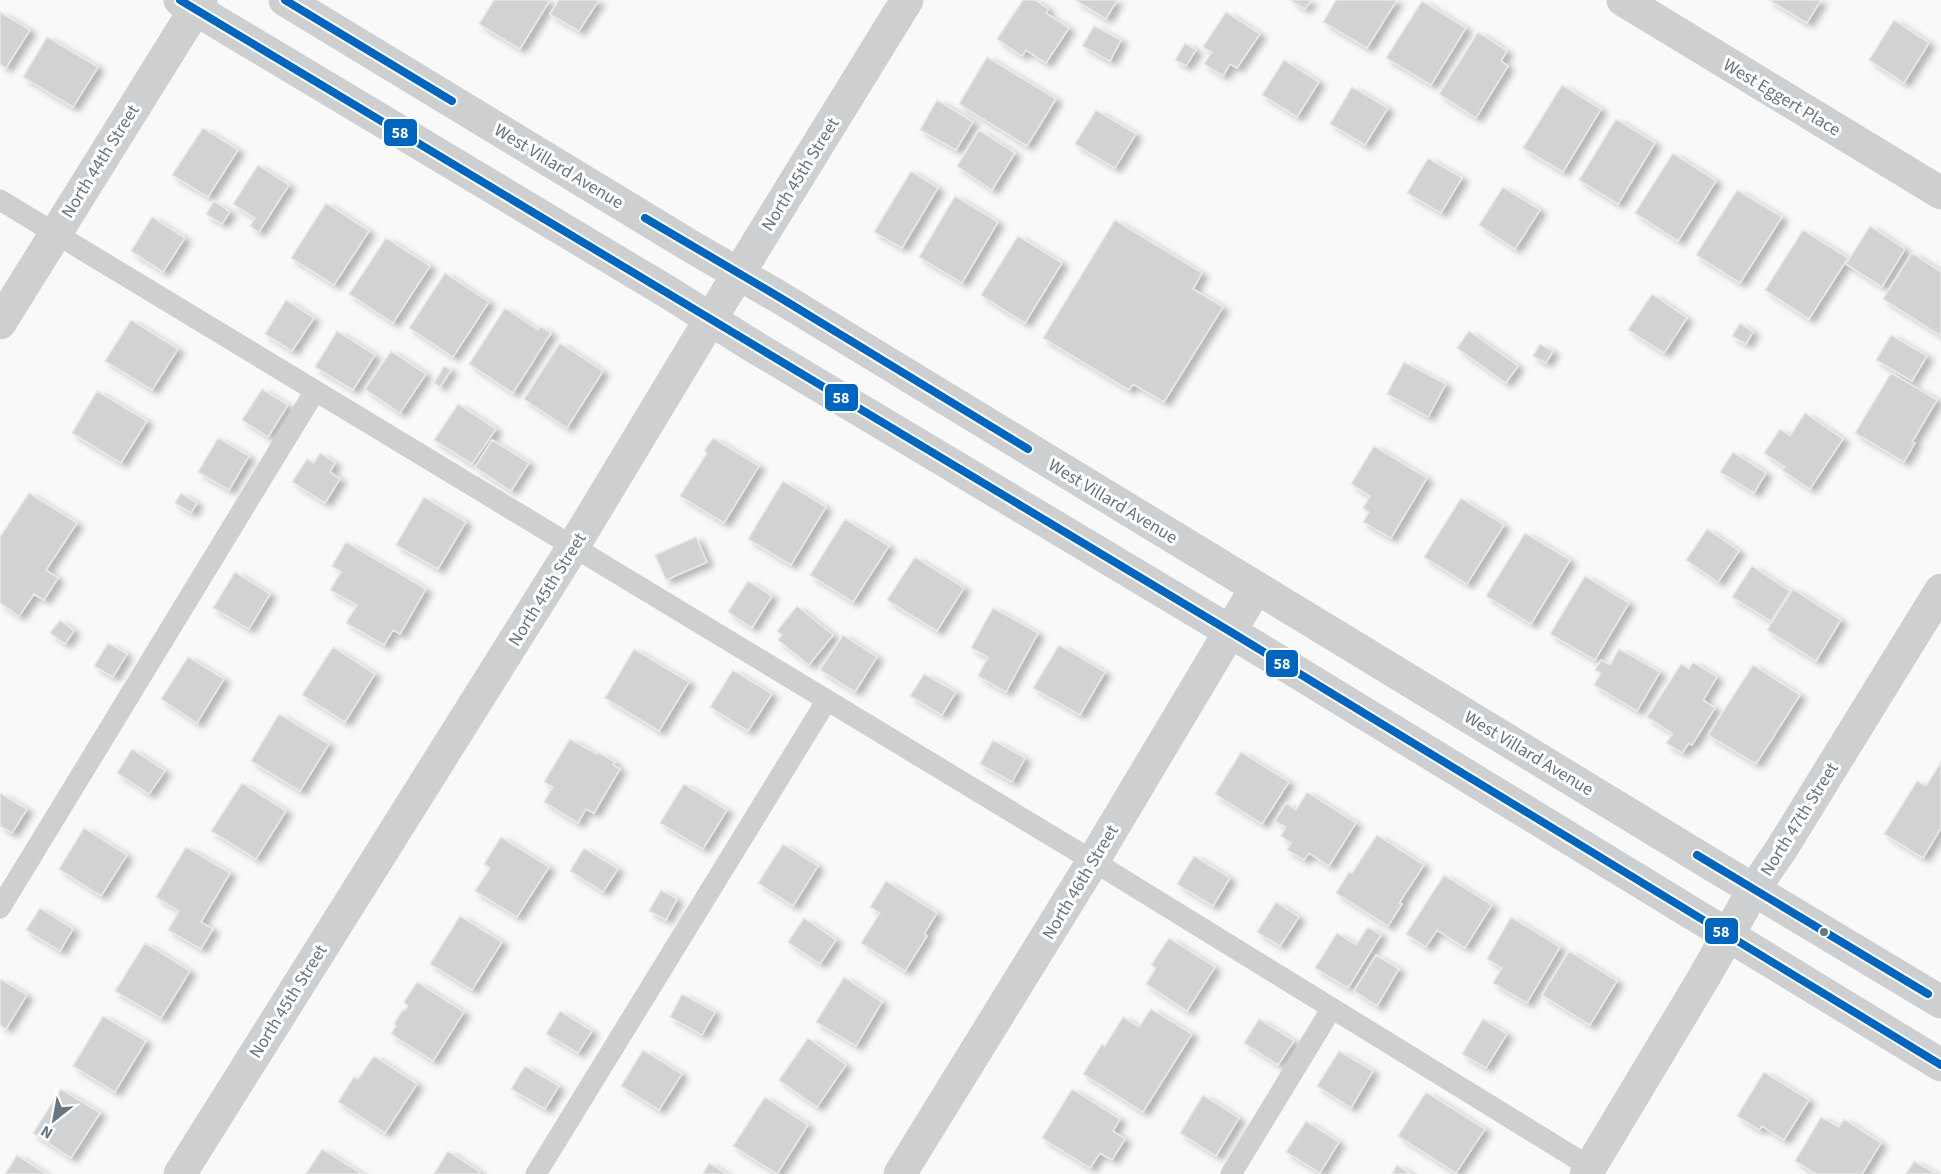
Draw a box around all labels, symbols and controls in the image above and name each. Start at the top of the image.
street label: West Eggert Place [1718,53,1845,142]
street label: North 44th Street [55,100,145,223]
street label: North 45th Street [755,113,845,236]
line badge: 58 [383,118,418,147]
street label: West Villard Avenue [489,118,628,215]
text: 58 [392,122,408,144]
line badge: 58 [824,383,859,412]
text: 58 [833,387,849,409]
street label: West Villard Avenue [1043,453,1182,550]
street label: North 45th Street [502,528,592,651]
line badge: 58 [1265,649,1299,678]
text: 58 [1274,653,1290,675]
street label: West Villard Avenue [1459,705,1598,802]
street label: North 47th Street [1754,758,1844,881]
street label: North 46th Street [1036,820,1125,944]
line badge: 58 [1704,917,1739,945]
text: 58 [1713,921,1729,943]
unlabelled marker [1818,926,1830,938]
street label: North 45th Street [243,940,333,1063]
north arrow [24,1090,84,1150]
text: N [37,1120,57,1144]

